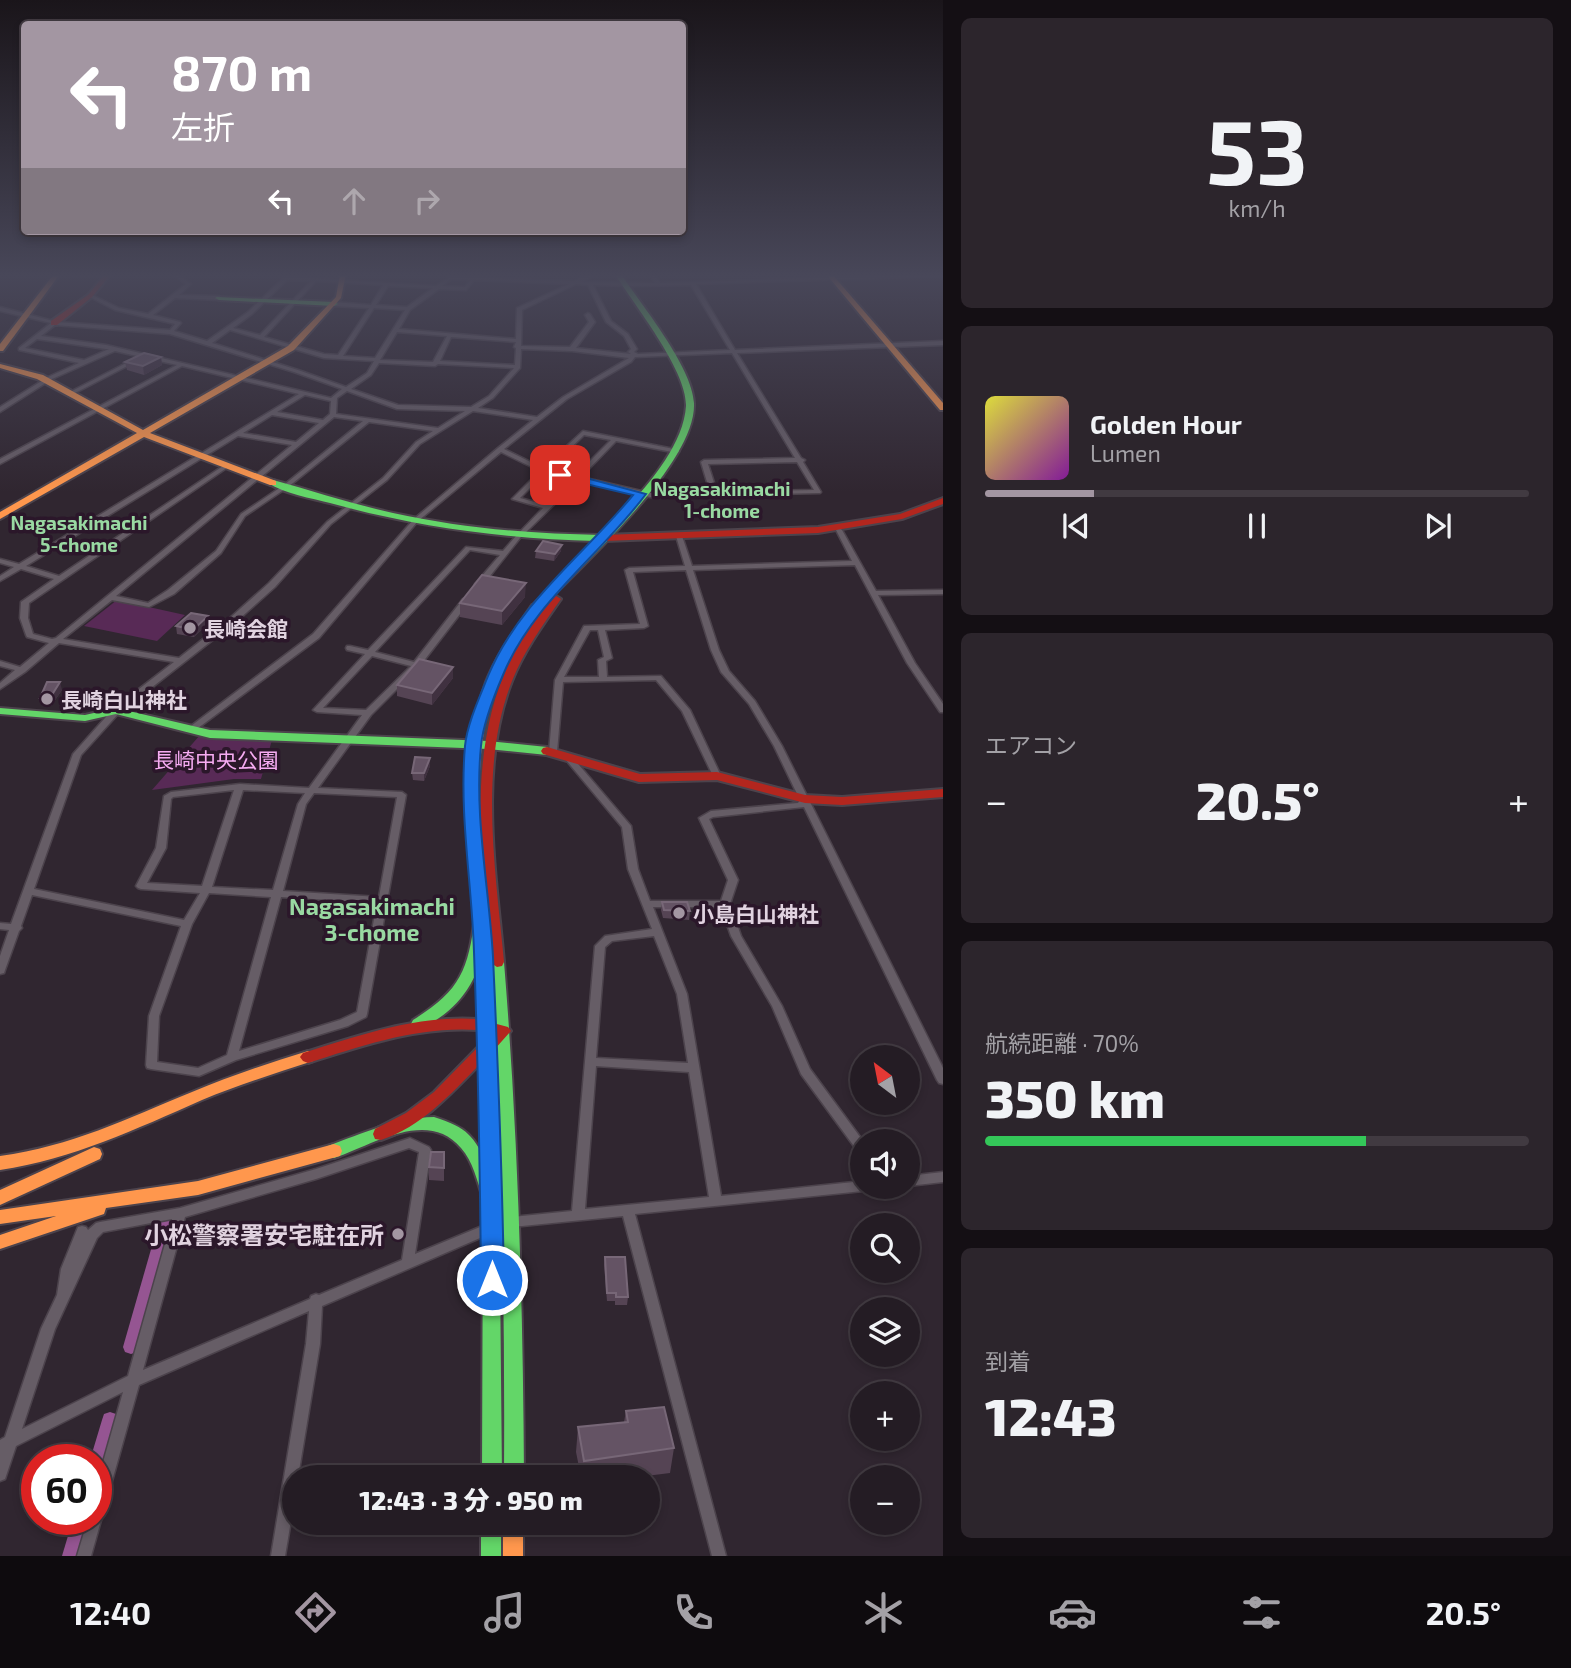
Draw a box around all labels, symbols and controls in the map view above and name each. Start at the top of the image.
text: 870 m [171,42,312,101]
icon: left [56,49,147,140]
text: 53 [1206,94,1308,203]
text: 左折 [171,107,235,145]
icon: left [262,182,300,220]
icon: ahead [335,182,373,220]
icon: right [408,182,446,220]
text: km/h [1228,194,1286,222]
text: Golden Hour [1090,408,1242,439]
text: Lumen [1090,439,1161,467]
pin [530,445,590,505]
icon: arrive [541,456,579,494]
district label: Nagasakimachi 1-chome [653,477,791,522]
icon: previous [1057,507,1095,545]
icon: pause [1238,507,1276,545]
icon: next [1419,507,1457,545]
district label: Nagasakimachi 5-chome [10,511,148,556]
place label: 長崎会館 [204,616,288,641]
marker: 長崎会館 [182,620,198,636]
place label: 長崎白山神社 [61,687,187,712]
marker: 長崎白山神社 [39,691,55,707]
text: エアコン [985,731,1077,759]
park label: 長崎中央公園 [153,747,279,772]
text: 20.5° [1196,768,1320,830]
text: − [985,777,1007,823]
text: + [1508,777,1529,823]
district label: Nagasakimachi 3-chome [289,892,455,946]
place label: 小島白山神社 [693,901,819,926]
marker: 小島白山神社 [671,905,687,921]
text: 航続距離 · 70% [985,1029,1139,1057]
north arrow [850,1045,920,1115]
map controls [850,1045,920,1535]
text: 350 km [985,1066,1165,1128]
button: sound [850,1129,920,1199]
button: search [850,1213,920,1283]
place label: 小松警察署安宅駐在所 [144,1220,384,1249]
marker: 小松警察署安宅駐在所 [390,1226,406,1242]
position arrow [455,1243,529,1317]
button: layers [850,1297,920,1367]
text: 到着 [985,1347,1031,1375]
button: + [850,1381,920,1451]
text: 12:43 [985,1384,1117,1446]
speed limit sign: 60 [21,1444,112,1535]
button: − [850,1465,920,1535]
text: 12:43 · 3 分 · 950 m [359,1484,583,1515]
icon: directions [291,1588,340,1637]
icon: music [480,1588,529,1637]
icon: phone [669,1588,718,1637]
icon: climate [859,1588,908,1637]
icon: car [1048,1588,1097,1637]
icon: filters [1237,1588,1286,1637]
text: 12:40 [70,1593,151,1631]
text: 20.5° [1426,1593,1501,1631]

